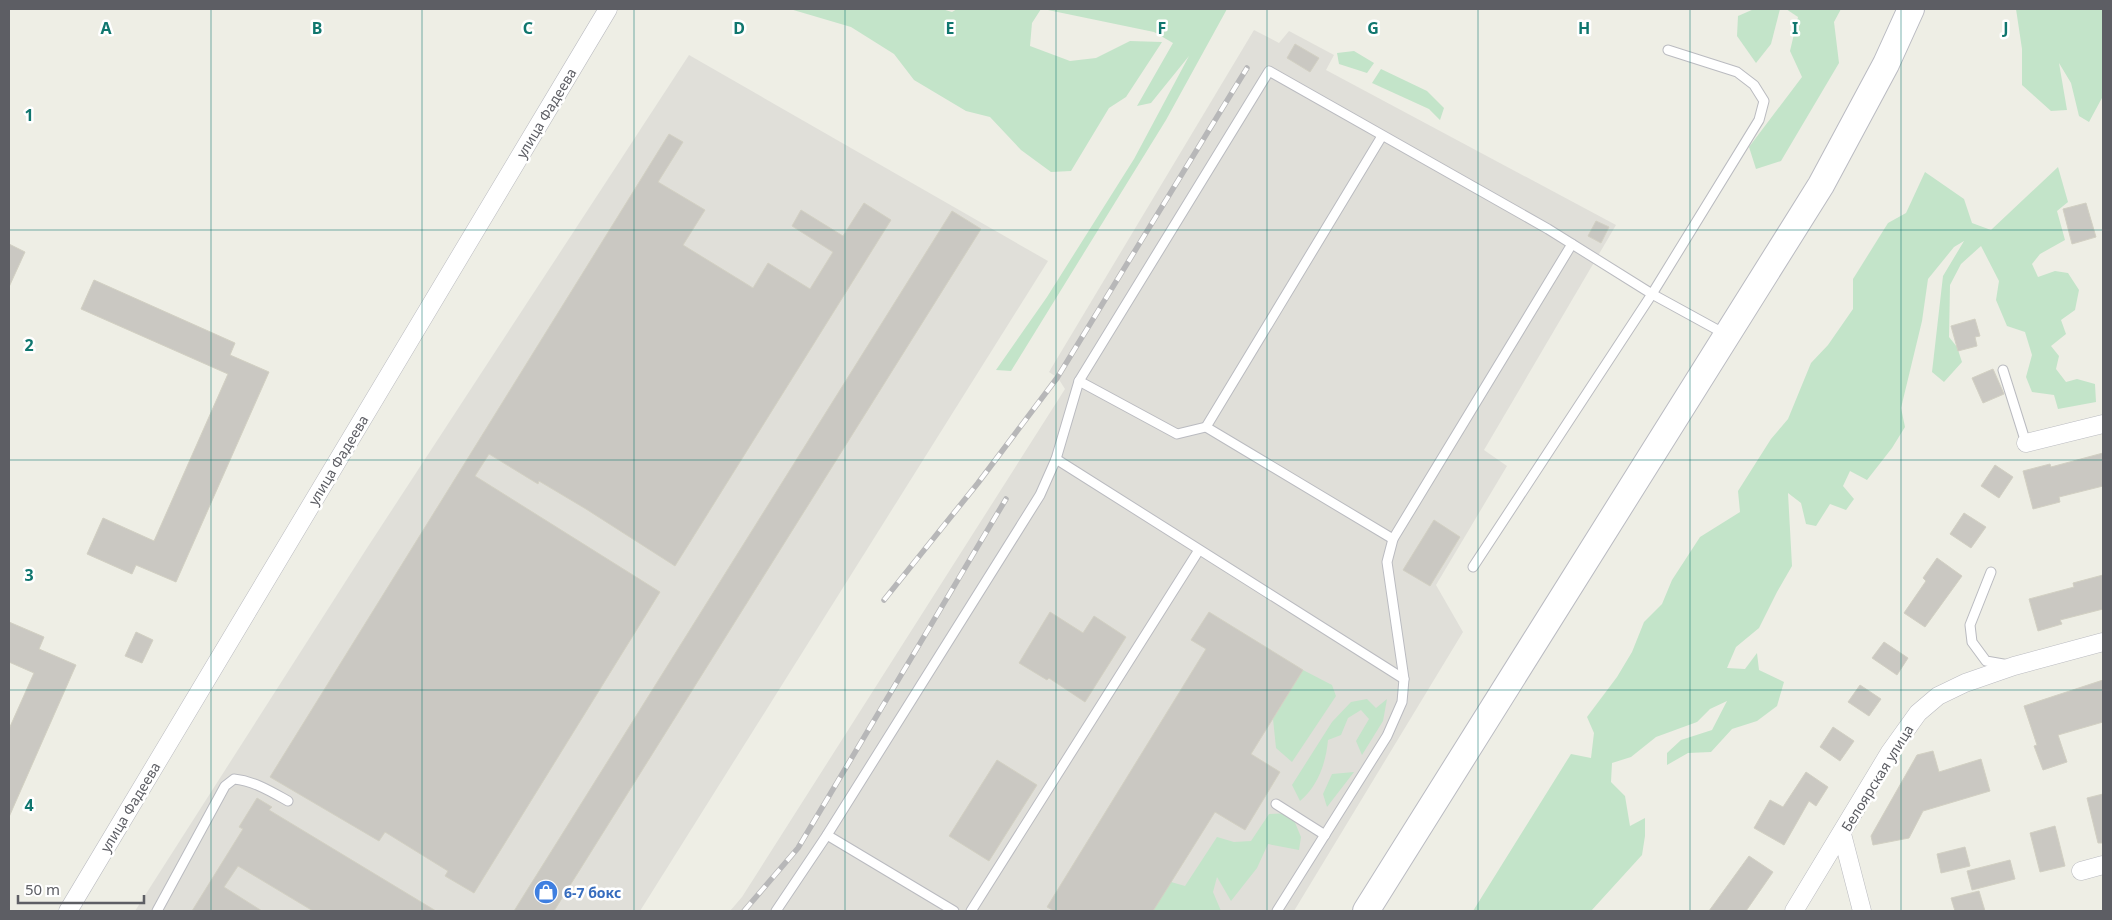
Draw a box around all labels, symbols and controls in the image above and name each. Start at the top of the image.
text: A [100,17,112,39]
text: B [312,17,322,39]
text: C [523,17,533,39]
text: D [733,17,745,39]
text: E [946,17,955,39]
text: F [1158,17,1166,39]
text: G [1367,17,1379,39]
text: H [1578,17,1590,39]
text: I [1792,17,1798,39]
text: J [2001,17,2009,39]
street label: улица Фадеева [512,64,580,162]
text: 1 [24,104,34,126]
text: 2 [24,334,34,356]
street label: улица Фадеева [304,411,372,509]
text: 3 [24,564,34,586]
street label: Белоярская улица [1836,721,1918,835]
street label: улица Фадеева [96,758,164,856]
text: 4 [24,794,34,816]
scale bar [18,872,144,904]
text: 50 m [25,879,60,899]
shop icon: 6-7 бокс [533,879,559,905]
place label: 6-7 бокс [564,883,621,902]

